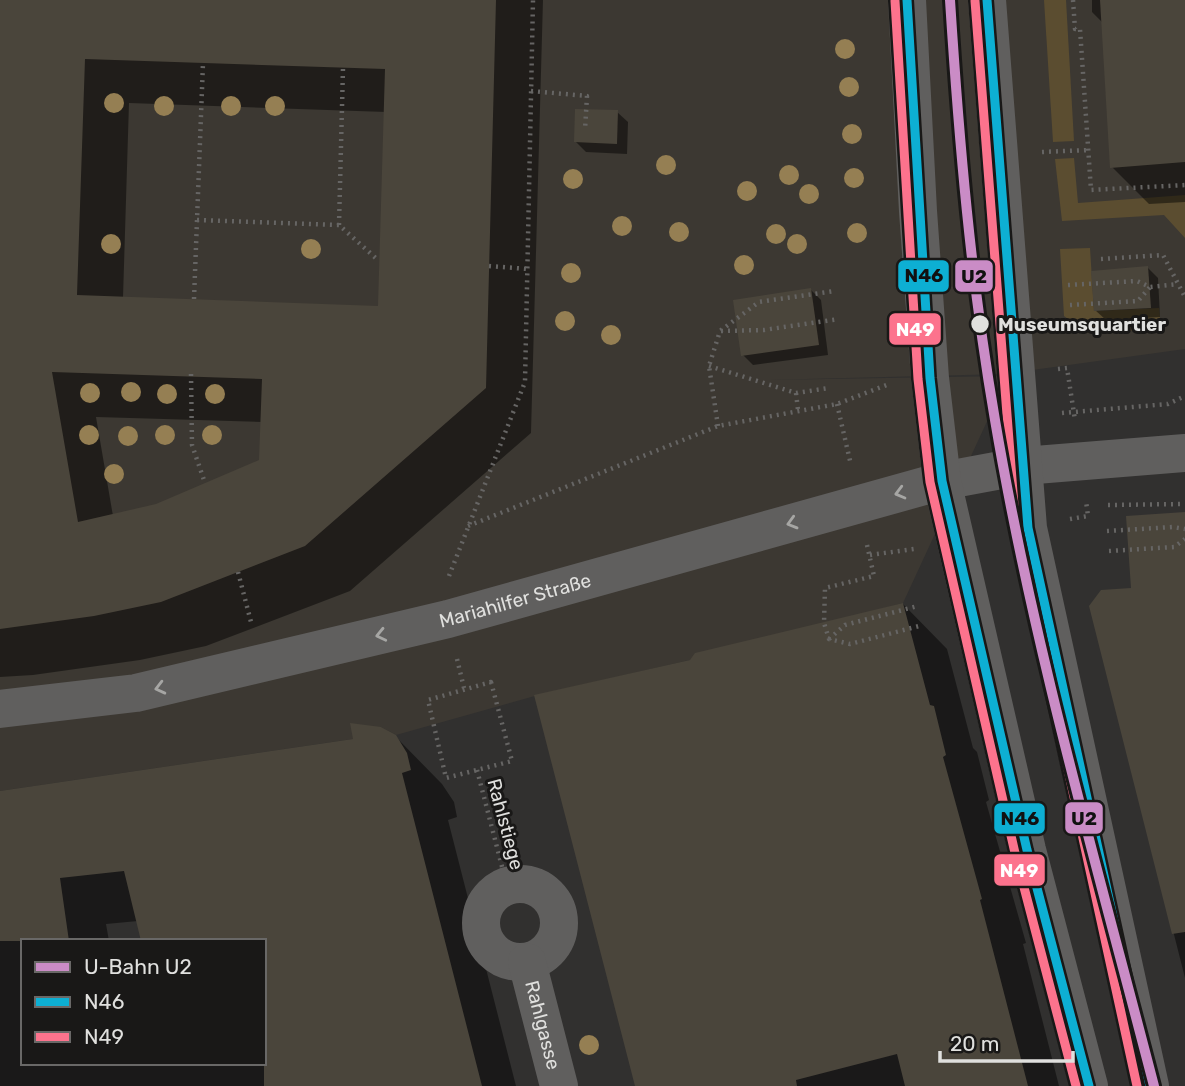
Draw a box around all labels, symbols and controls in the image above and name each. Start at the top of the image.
line badge: N46 [897,259,950,293]
line badge: U2 [954,259,994,293]
text: N46 [904,264,944,287]
text: U2 [961,265,987,288]
line badge: N49 [888,312,942,346]
marker: Museumsquartier [969,313,991,335]
place label: Museumsquartier [998,313,1166,336]
text: N49 [896,318,934,341]
one-way arrow [894,485,906,499]
one-way arrow [786,514,798,529]
street label: Mariahilfer Straße [437,569,594,633]
one-way arrow [375,627,387,641]
one-way arrow [154,680,166,694]
street label: Rahlstiege [482,776,529,872]
line badge: U2 [1064,801,1104,835]
line badge: N46 [993,802,1046,835]
text: N46 [1000,807,1040,830]
text: U2 [1071,807,1097,830]
line badge: N49 [993,853,1046,887]
text: N49 [1000,859,1038,882]
legend [21,939,266,1065]
text: U-Bahn U2 [84,954,192,979]
street label: Rahlgasse [520,978,565,1072]
text: N46 [84,989,124,1014]
scale bar [940,1020,1073,1064]
text: N49 [84,1024,124,1049]
text: 20 m [950,1031,999,1056]

